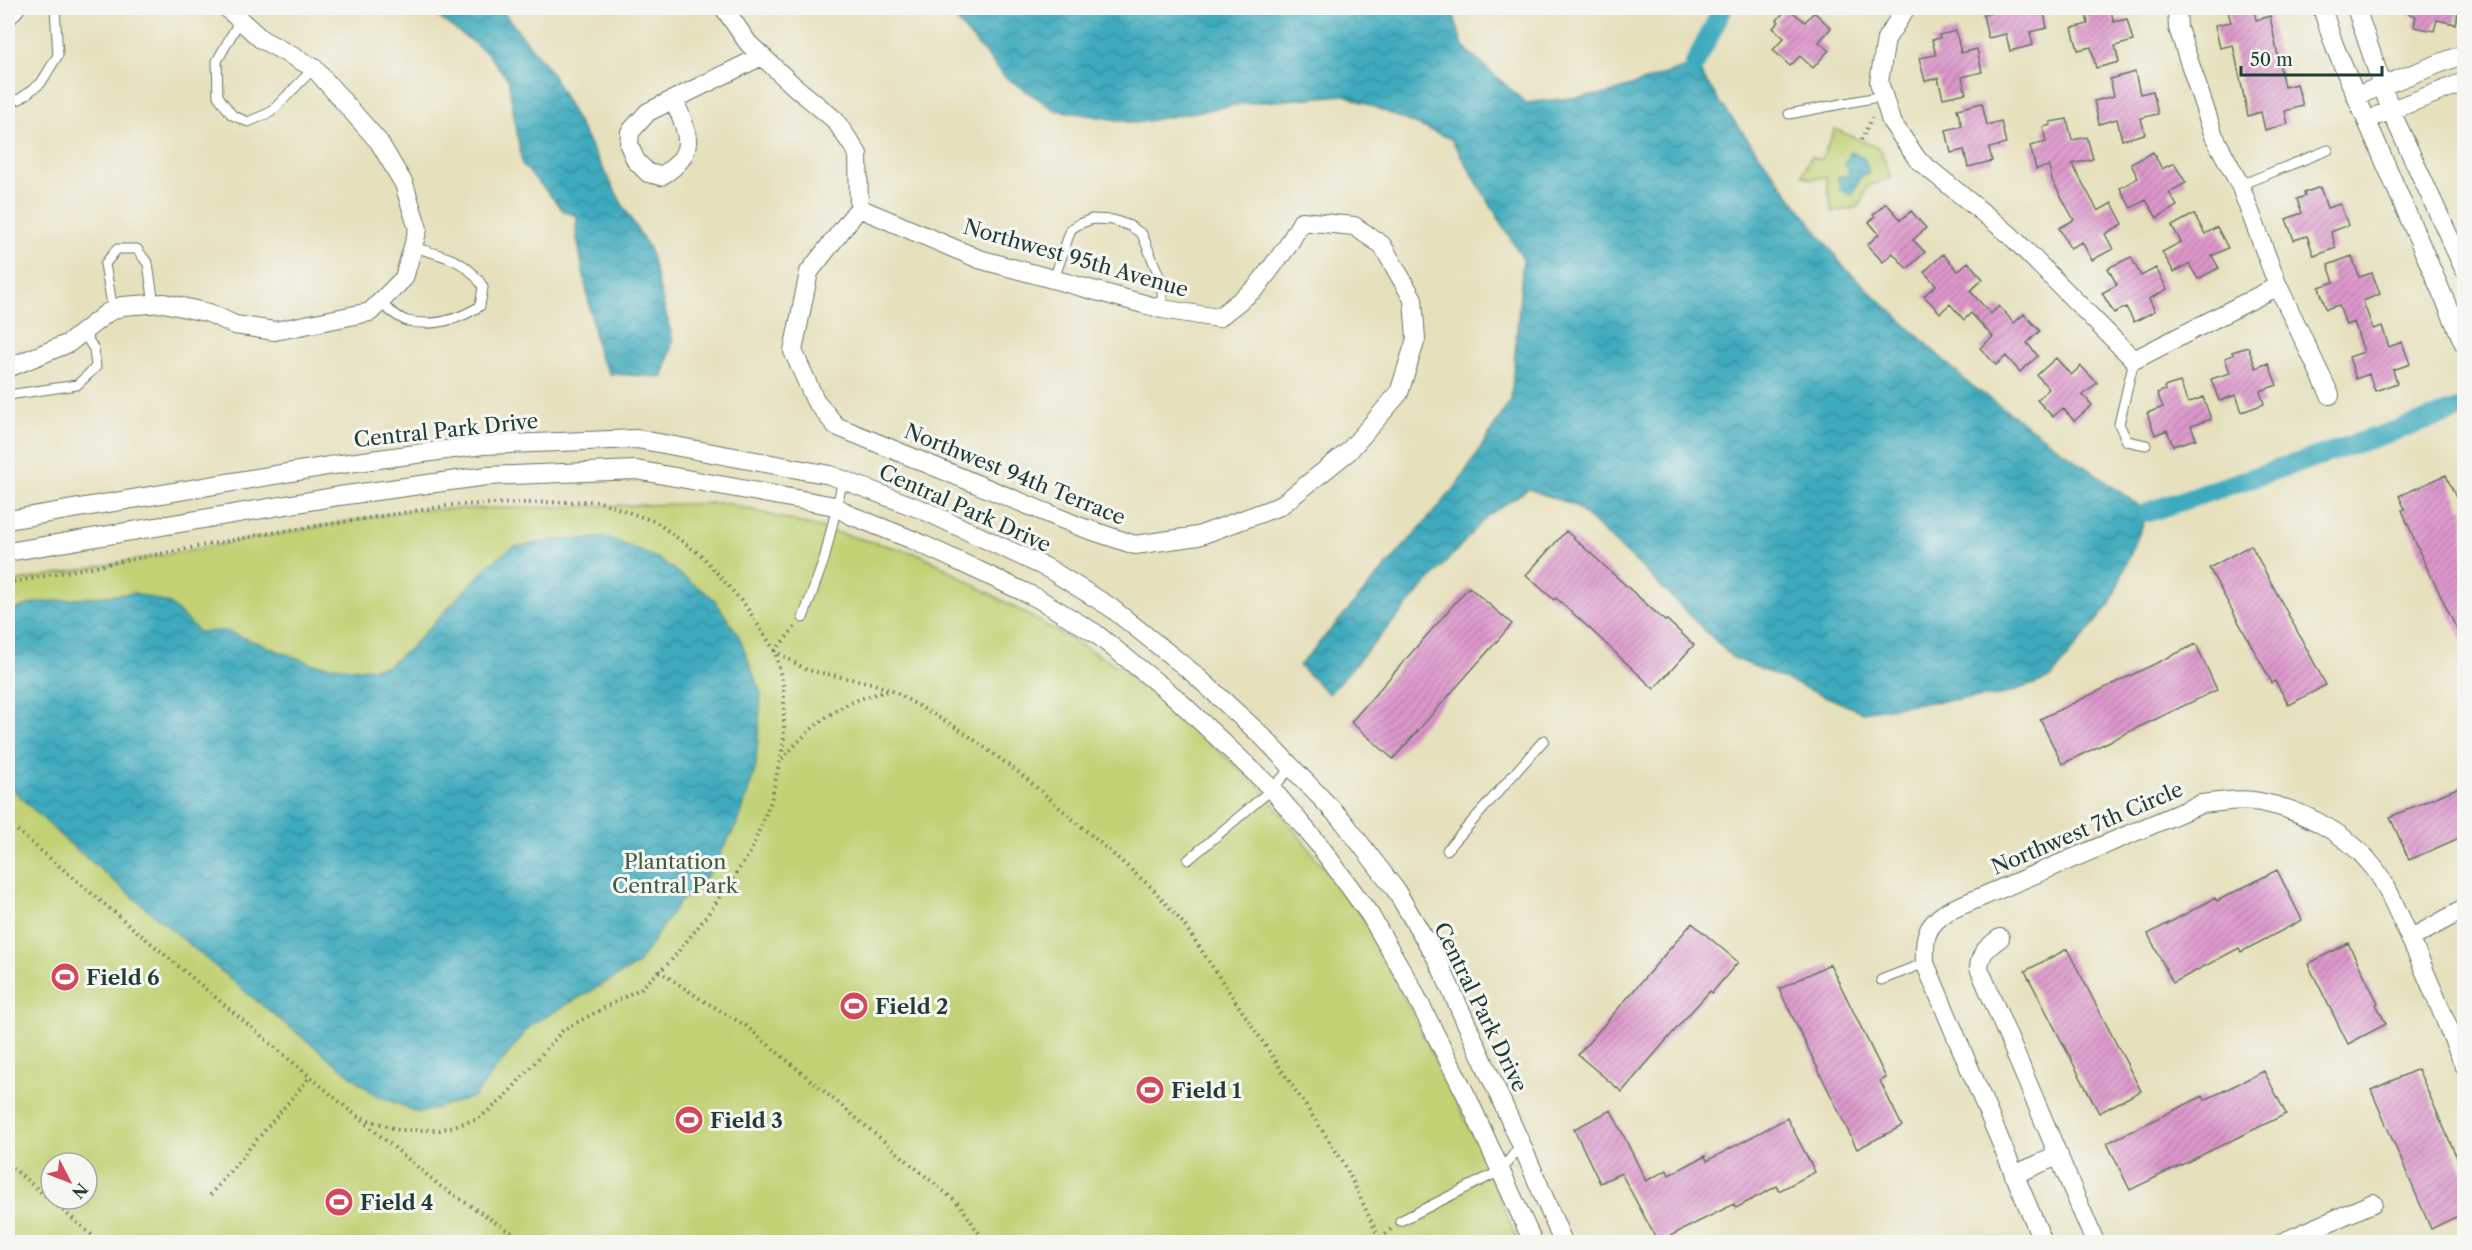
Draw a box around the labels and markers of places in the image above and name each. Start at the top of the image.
sports icon: Field 6 [49,961,81,993]
place label: Field 6 [86,965,159,990]
sports icon: Field 2 [838,990,870,1022]
place label: Field 2 [875,994,948,1019]
sports icon: Field 1 [1134,1074,1166,1106]
place label: Field 1 [1171,1078,1242,1103]
sports icon: Field 3 [673,1104,705,1136]
place label: Field 3 [710,1108,783,1133]
sports icon: Field 4 [323,1186,355,1218]
place label: Field 4 [360,1190,433,1215]

